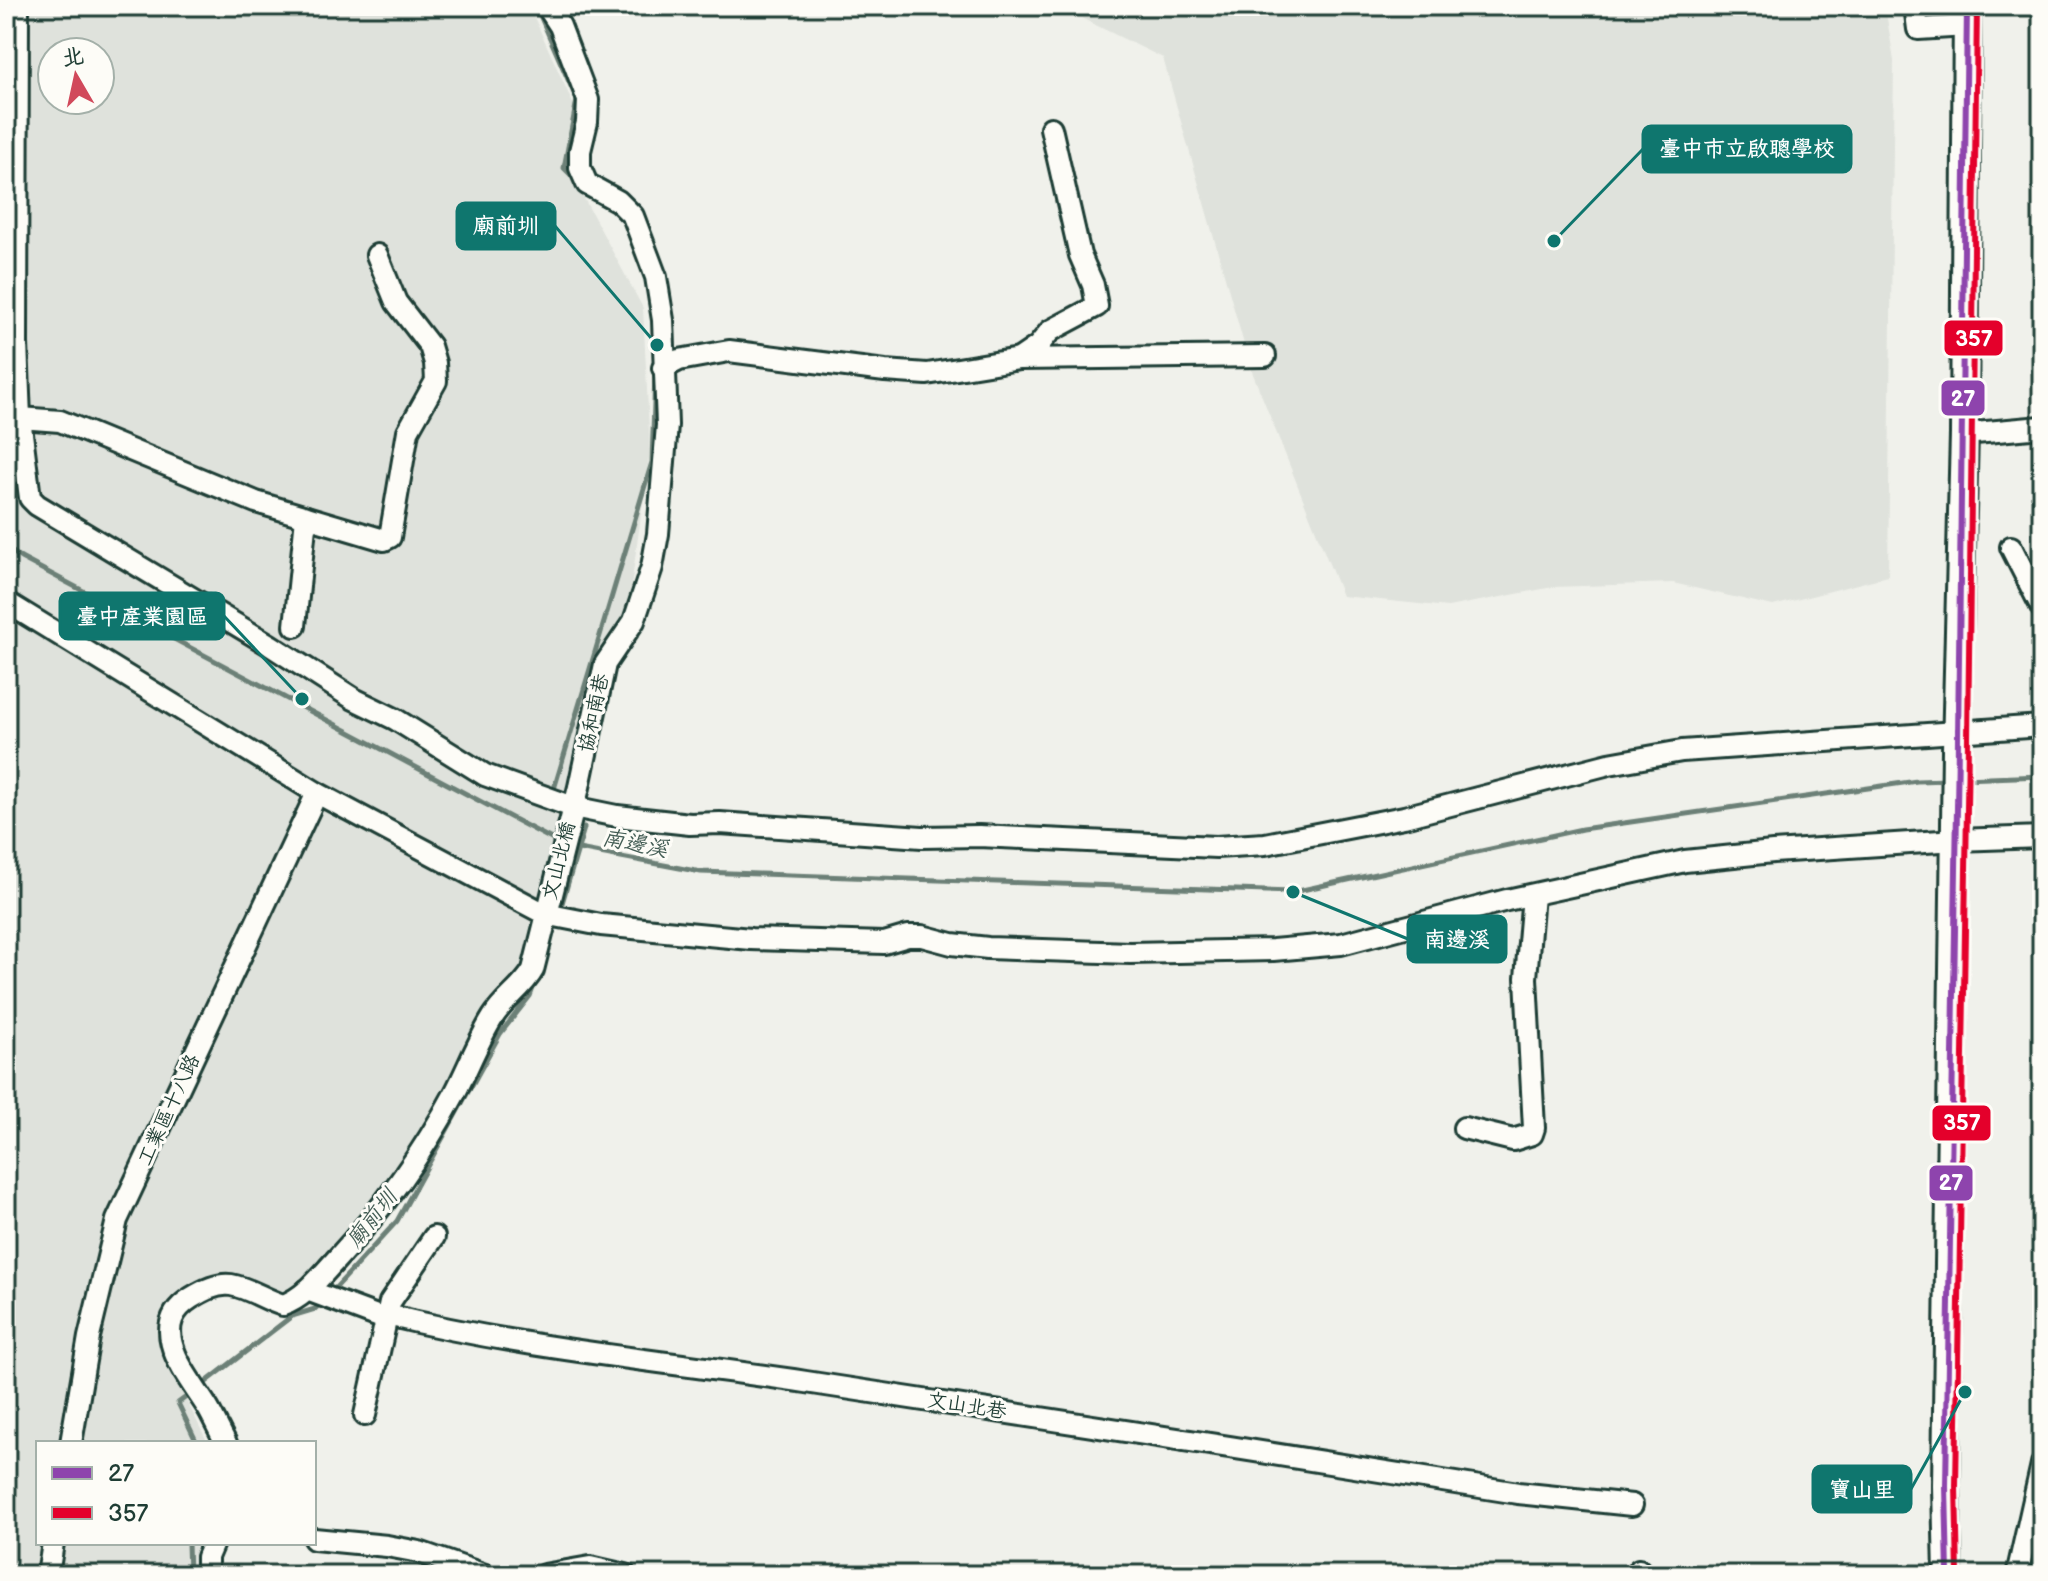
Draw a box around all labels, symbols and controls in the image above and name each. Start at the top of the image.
north arrow [36,36,116,116]
text: 北 [60,43,86,73]
callout: 臺中市立啟聰學校 [1643,126,1851,172]
text: 臺中市立啟聰學校 [1659,136,1835,163]
callout: 廟前圳 [457,203,555,249]
text: 廟前圳 [473,213,539,240]
line badge: 357 [1943,319,2004,357]
text: 357 [1955,326,1993,353]
line badge: 27 [1940,379,1986,417]
text: 27 [1951,386,1975,413]
callout: 臺中產業園區 [60,593,224,639]
text: 臺中產業園區 [76,604,208,631]
street label: 協和南巷 [574,670,614,755]
street label: 文山北橋 [538,819,580,903]
water label: 南邊溪 [600,824,671,864]
callout: 南邊溪 [1408,916,1506,962]
text: 南邊溪 [1424,927,1490,954]
street label: 工業區十八路 [133,1050,206,1169]
line badge: 357 [1931,1104,1992,1142]
text: 357 [1943,1110,1981,1137]
line badge: 27 [1928,1164,1974,1202]
text: 27 [1939,1170,1963,1197]
water label: 廟前圳 [341,1183,404,1253]
street label: 文山北巷 [926,1388,1009,1424]
legend [36,1441,316,1545]
text: 27 [108,1459,134,1488]
callout: 寶山里 [1813,1466,1911,1512]
text: 寶山里 [1829,1477,1895,1504]
text: 357 [108,1499,149,1528]

